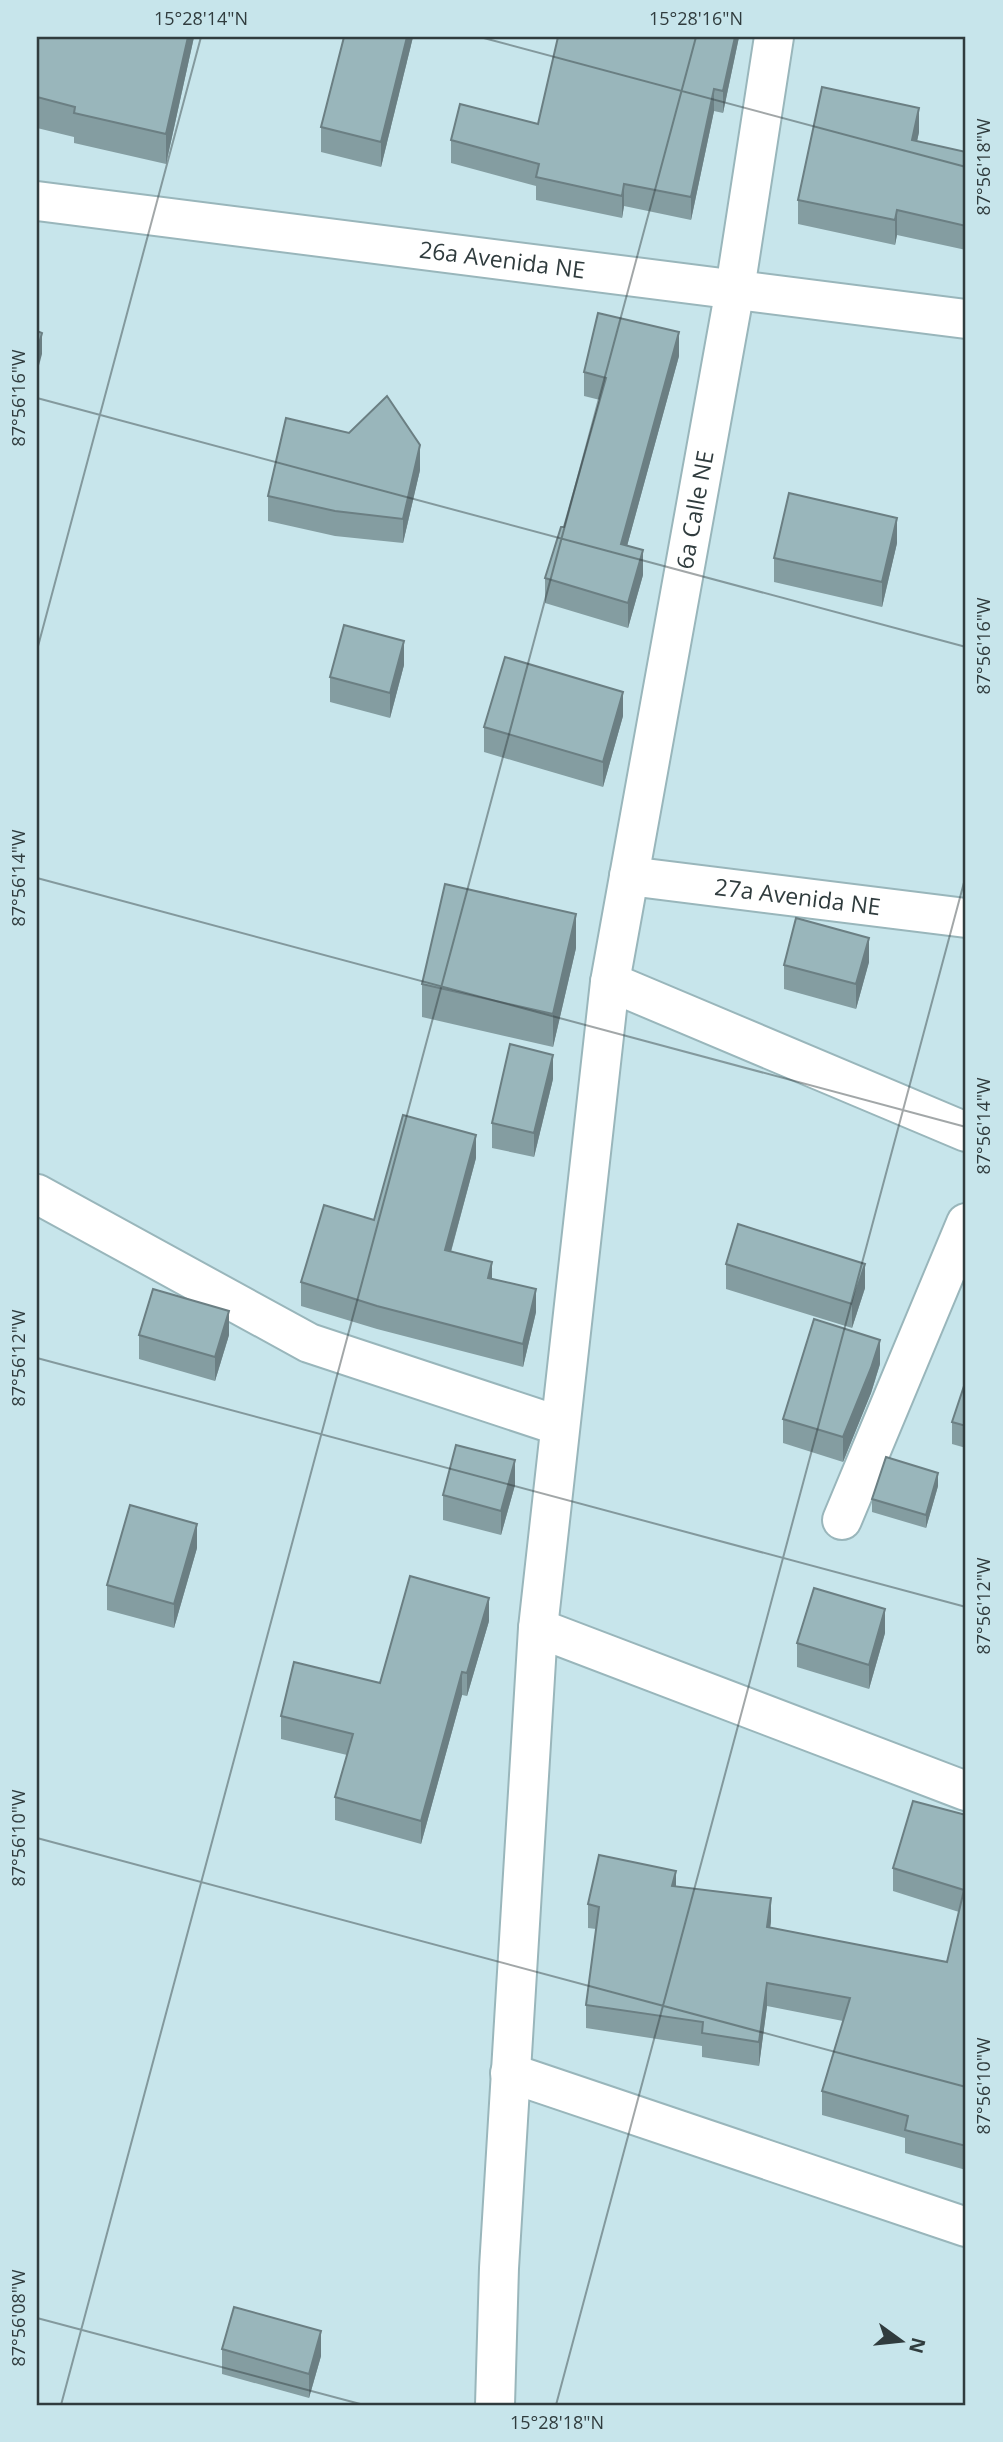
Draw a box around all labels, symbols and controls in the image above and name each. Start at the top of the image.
text: 15°28'14"N [154,6,248,30]
text: 15°28'16"N [649,6,743,30]
text: 87°56'18"W [971,118,995,216]
street label: 26a Avenida NE [418,233,587,285]
text: 87°56'16"W [6,349,30,447]
street label: 6a Calle NE [668,448,721,571]
text: 87°56'16"W [971,597,995,695]
text: 87°56'14"W [6,829,30,927]
street label: 27a Avenida NE [713,870,883,922]
text: 87°56'14"W [971,1077,995,1175]
text: 87°56'12"W [6,1309,30,1407]
text: 87°56'12"W [971,1557,995,1655]
text: 87°56'10"W [6,1789,30,1887]
text: 87°56'10"W [971,2037,995,2135]
text: 87°56'08"W [6,2269,30,2367]
north arrow [866,2306,936,2376]
text: N [903,2335,932,2356]
text: 15°28'18"N [510,2410,604,2434]

